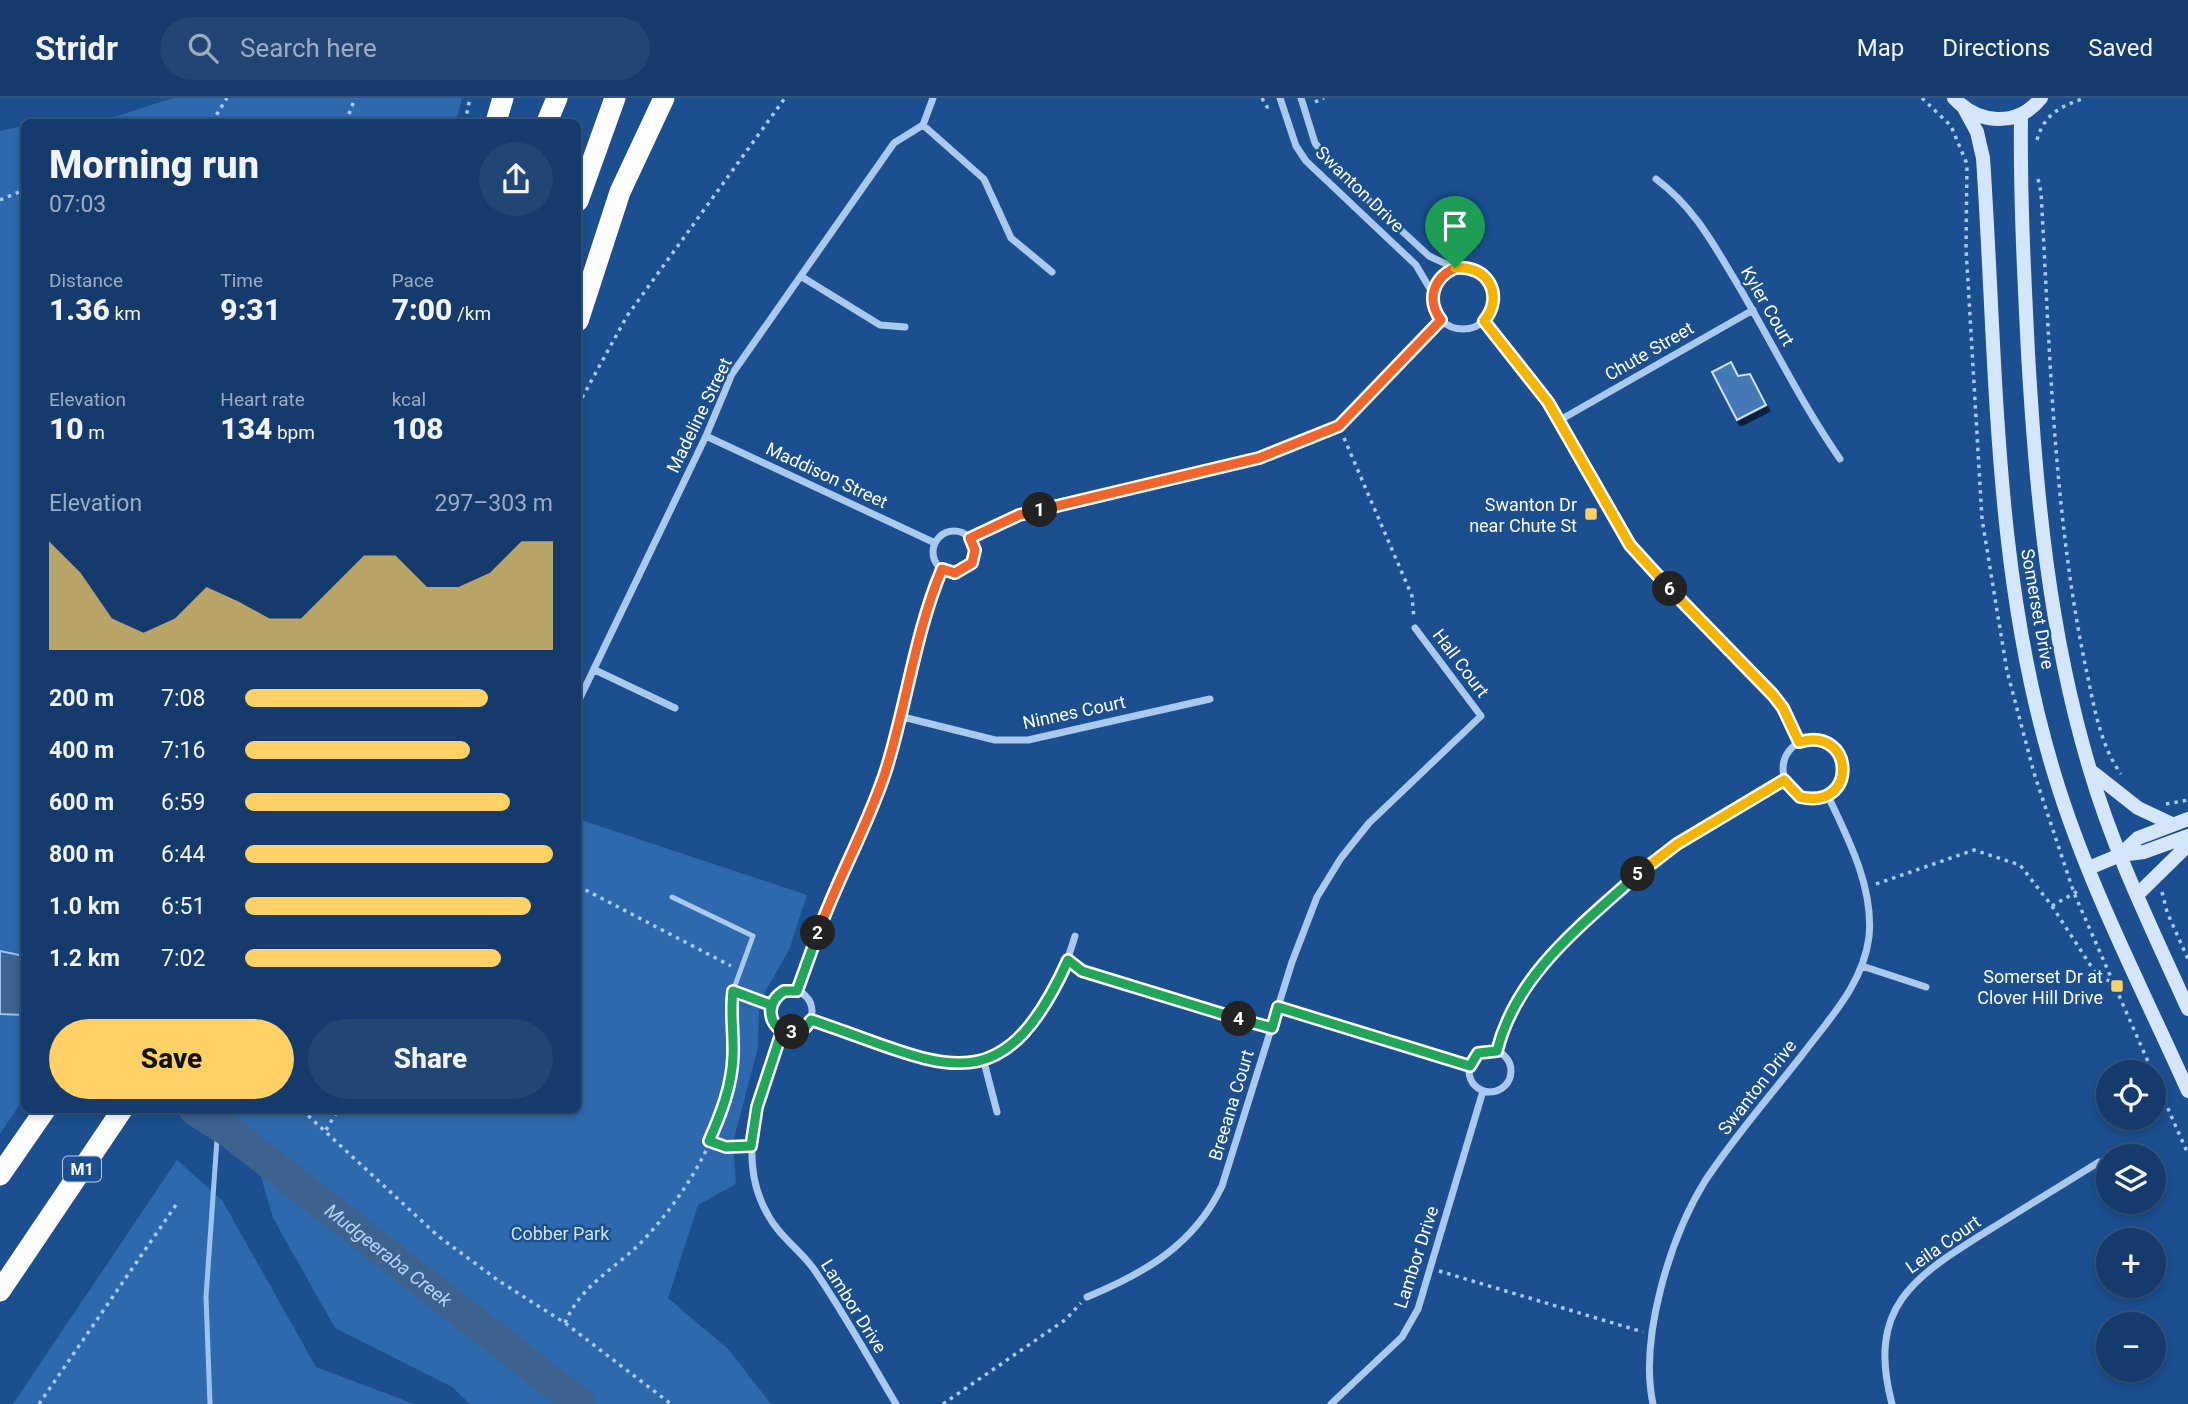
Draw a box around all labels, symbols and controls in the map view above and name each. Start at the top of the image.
search box [160,17,650,80]
text: Stridr [35,29,118,68]
icon: search [184,29,222,67]
text: Search here [240,33,377,63]
text: Map [1857,34,1904,62]
text: Directions [1942,34,2050,62]
text: Saved [2088,34,2153,62]
button: share [479,142,553,216]
street label: Swanton Drive [1311,142,1409,236]
text: Morning run [49,143,259,187]
text: 07:03 [49,191,106,218]
pin [1425,196,1485,268]
icon: arrive [1436,207,1474,245]
street label: Kyler Court [1737,263,1799,350]
text: Distance [49,269,123,292]
text: Time [220,269,263,292]
text: Pace [392,269,434,292]
text: 1.36 [49,292,110,327]
text: 9:31 [220,292,281,327]
text: 7:00 [392,292,452,327]
text: km [110,302,141,325]
text: /km [452,302,491,325]
street label: Chute Street [1601,317,1697,385]
street label: Madeline Street [662,354,736,476]
text: Elevation [49,388,126,411]
text: Heart rate [220,388,305,411]
text: kcal [392,388,426,411]
text: 10 [49,411,84,446]
text: 134 [220,411,272,446]
text: 108 [392,411,444,446]
text: m [84,421,105,444]
text: bpm [272,421,315,444]
street label: Maddison Street [763,438,891,512]
text: Elevation [49,490,142,517]
text: 297–303 m [434,490,553,517]
pin: 1 [1023,492,1058,528]
place label: Swanton Dr near Chute St [1469,494,1577,536]
text: 1 [1034,498,1045,521]
marker: Swanton Dr near Chute St [1583,506,1599,522]
street label: Somerset Drive [2017,547,2059,671]
pin: 6 [1652,572,1688,606]
text: 6 [1664,577,1675,600]
street label: Hall Court [1428,625,1494,701]
text: 200 m [49,685,114,712]
text: 7:08 [161,685,205,712]
street label: Ninnes Court [1021,691,1128,733]
text: 400 m [49,737,114,764]
text: 7:16 [161,737,205,764]
text: 600 m [49,789,114,816]
text: 6:59 [161,789,205,816]
text: 800 m [49,841,114,868]
text: 6:44 [161,841,205,868]
pin: 5 [1620,856,1656,892]
text: 5 [1632,862,1643,885]
text: 1.0 km [49,893,120,920]
text: 6:51 [161,893,205,920]
pin: 2 [800,916,836,950]
text: 2 [812,921,823,944]
text: 1.2 km [49,945,120,972]
text: 7:02 [161,945,205,972]
place label: Somerset Dr at Clover Hill Drive [1977,966,2103,1008]
marker: Somerset Dr at Clover Hill Drive [2109,978,2125,994]
pin: 4 [1222,1002,1256,1037]
text: 4 [1233,1007,1244,1030]
pin: 3 [774,1014,810,1049]
button: Save [49,1019,294,1099]
button: Share [308,1019,553,1099]
text: 3 [786,1020,797,1043]
street label: Swanton Drive [1713,1035,1801,1139]
street label: Breeana Court [1204,1047,1258,1163]
map controls [2096,1060,2166,1382]
button: locate [2096,1060,2166,1130]
button: layers [2096,1144,2166,1214]
road number: M1 [63,1156,101,1182]
water label: Mudgeeraba Creek [320,1199,457,1312]
street label: Lambor Drive [1390,1203,1442,1311]
street label: Leila Court [1902,1211,1985,1277]
park label: Cobber Park [511,1223,610,1244]
button: + [2096,1228,2166,1298]
street label: Lambor Drive [817,1255,891,1357]
button: − [2096,1312,2166,1382]

